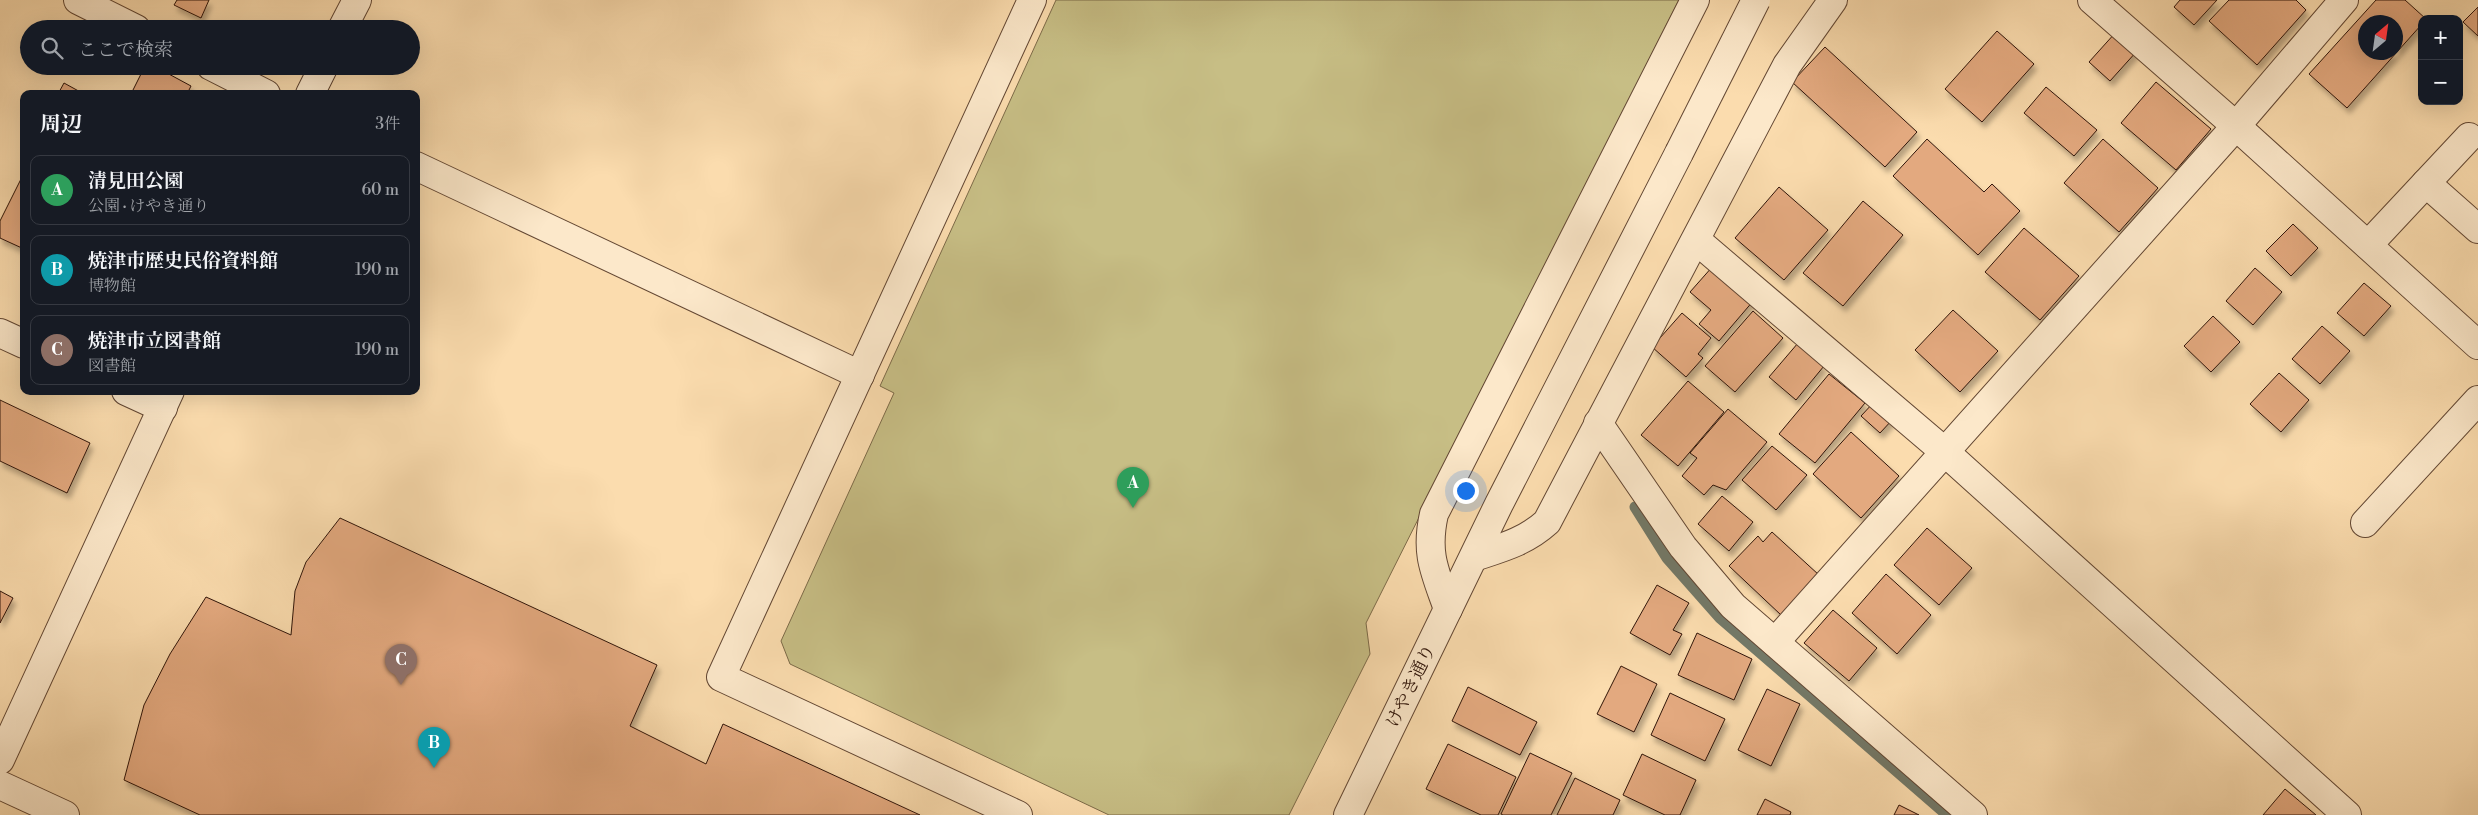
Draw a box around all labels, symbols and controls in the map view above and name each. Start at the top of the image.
north arrow [2358,15,2403,60]
map controls [2418,15,2463,105]
button: + [2418,15,2463,60]
search box [20,20,420,75]
icon: search [38,34,66,62]
text: ここで検索 [78,38,173,62]
button: − [2418,60,2463,105]
text: 周辺 [40,112,82,138]
text: 3件 [375,114,400,134]
text: 清見田公園 [88,169,183,193]
text: A [51,180,63,200]
text: 60 m [361,180,399,200]
text: 公園 · けやき通り [88,196,209,216]
text: 焼津市歴史民俗資料館 [88,249,278,273]
text: B [51,260,63,280]
text: 190 m [355,260,399,280]
text: 博物館 [88,276,136,296]
text: 焼津市立図書館 [88,329,221,353]
text: C [51,340,63,360]
text: 190 m [355,340,399,360]
text: 図書館 [88,356,136,376]
pin: A [1117,467,1149,508]
your location [1453,478,1479,504]
street label: けやき通り [1381,641,1441,731]
pin: C [385,644,417,685]
pin: B [418,727,450,768]

